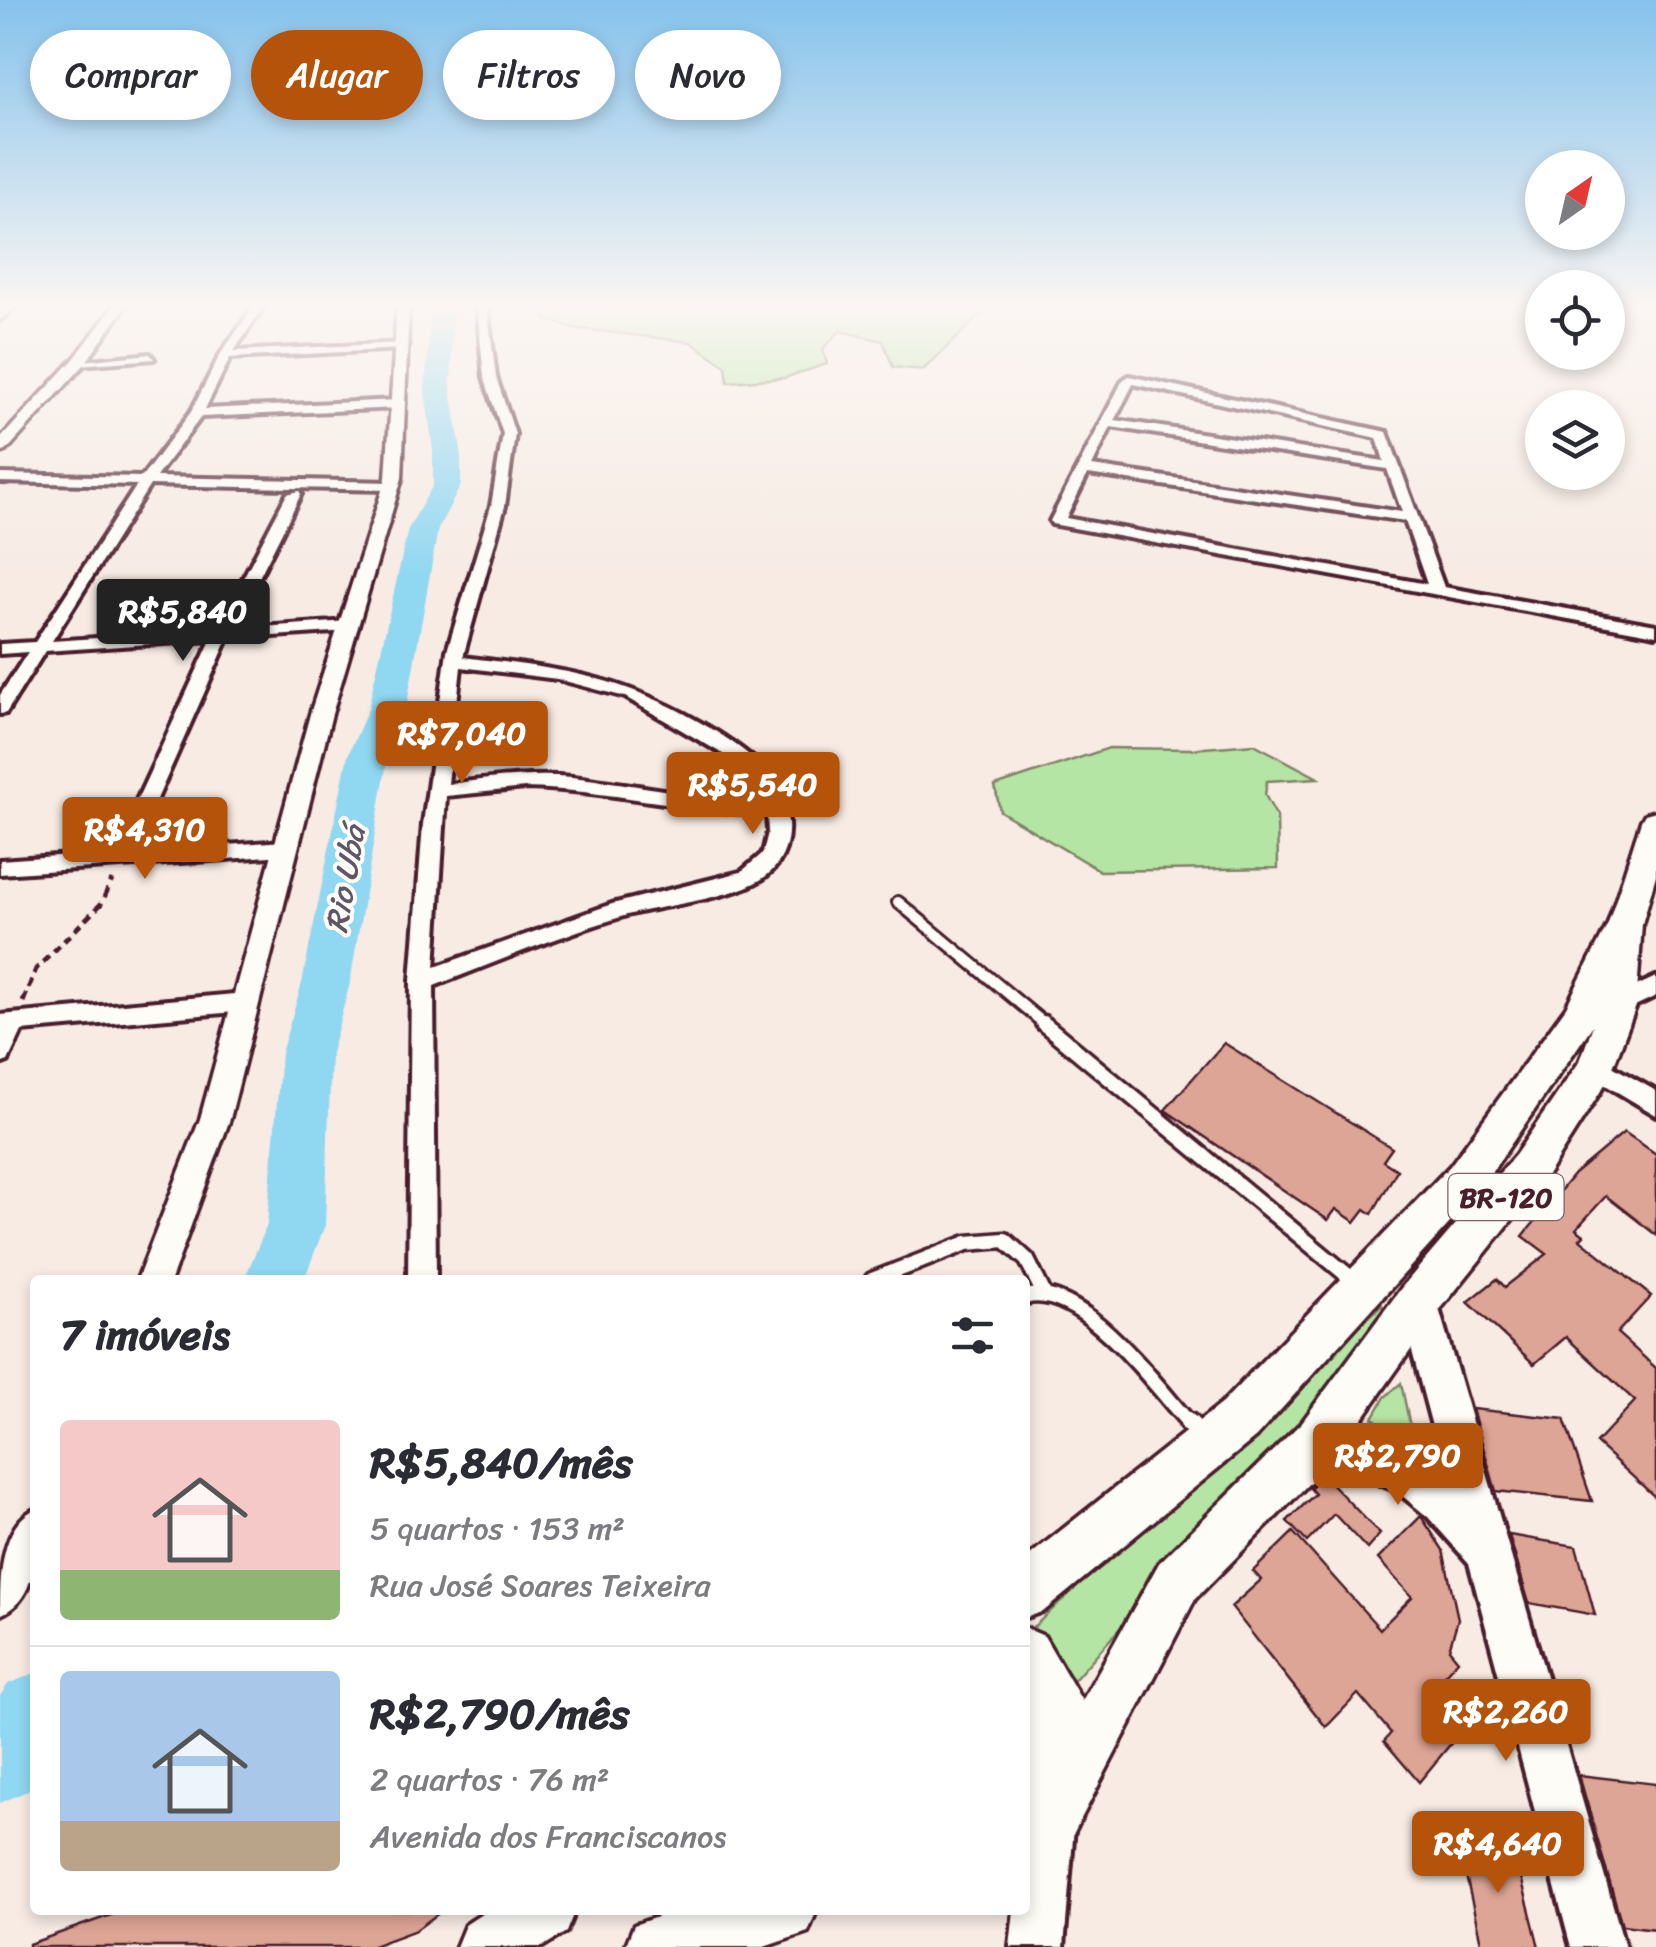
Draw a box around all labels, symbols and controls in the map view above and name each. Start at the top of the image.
chip: Comprar [30,30,231,120]
chip: Alugar [251,30,423,120]
chip: Filtros [443,30,615,120]
chip: Novo [635,30,781,120]
north arrow [1525,150,1625,250]
map controls [1525,150,1625,490]
button: locate [1525,270,1625,370]
button: layers [1525,390,1625,490]
pin: R$5,840 [91,579,275,664]
text: R$5,840 [119,583,247,640]
pin: R$7,040 [370,701,554,786]
text: R$7,040 [398,705,526,762]
pin: R$5,540 [661,752,845,837]
text: R$5,540 [689,756,817,813]
pin: R$4,310 [53,797,237,882]
text: R$4,310 [84,801,206,858]
water label: Rio Ubá [308,816,384,937]
road number: BR-120 [1448,1174,1564,1220]
text: 7 imóveis [60,1298,230,1372]
icon: filters [945,1308,1000,1363]
pin: R$2,790 [1306,1423,1490,1508]
text: R$5,840/mês [370,1426,633,1500]
text: R$2,790 [1335,1427,1461,1484]
icon: home [140,1460,260,1580]
text: 5 quartos · 153 m² [370,1500,625,1557]
text: Rua José Soares Teixeira [370,1557,711,1614]
text: R$2,790/mês [370,1677,630,1751]
pin: R$2,260 [1414,1679,1598,1764]
text: R$2,260 [1444,1683,1568,1740]
icon: home [140,1711,260,1831]
text: 2 quartos · 76 m² [370,1751,609,1808]
text: Avenida dos Franciscanos [370,1808,726,1865]
pin: R$4,640 [1406,1811,1590,1896]
text: R$4,640 [1434,1815,1562,1872]

